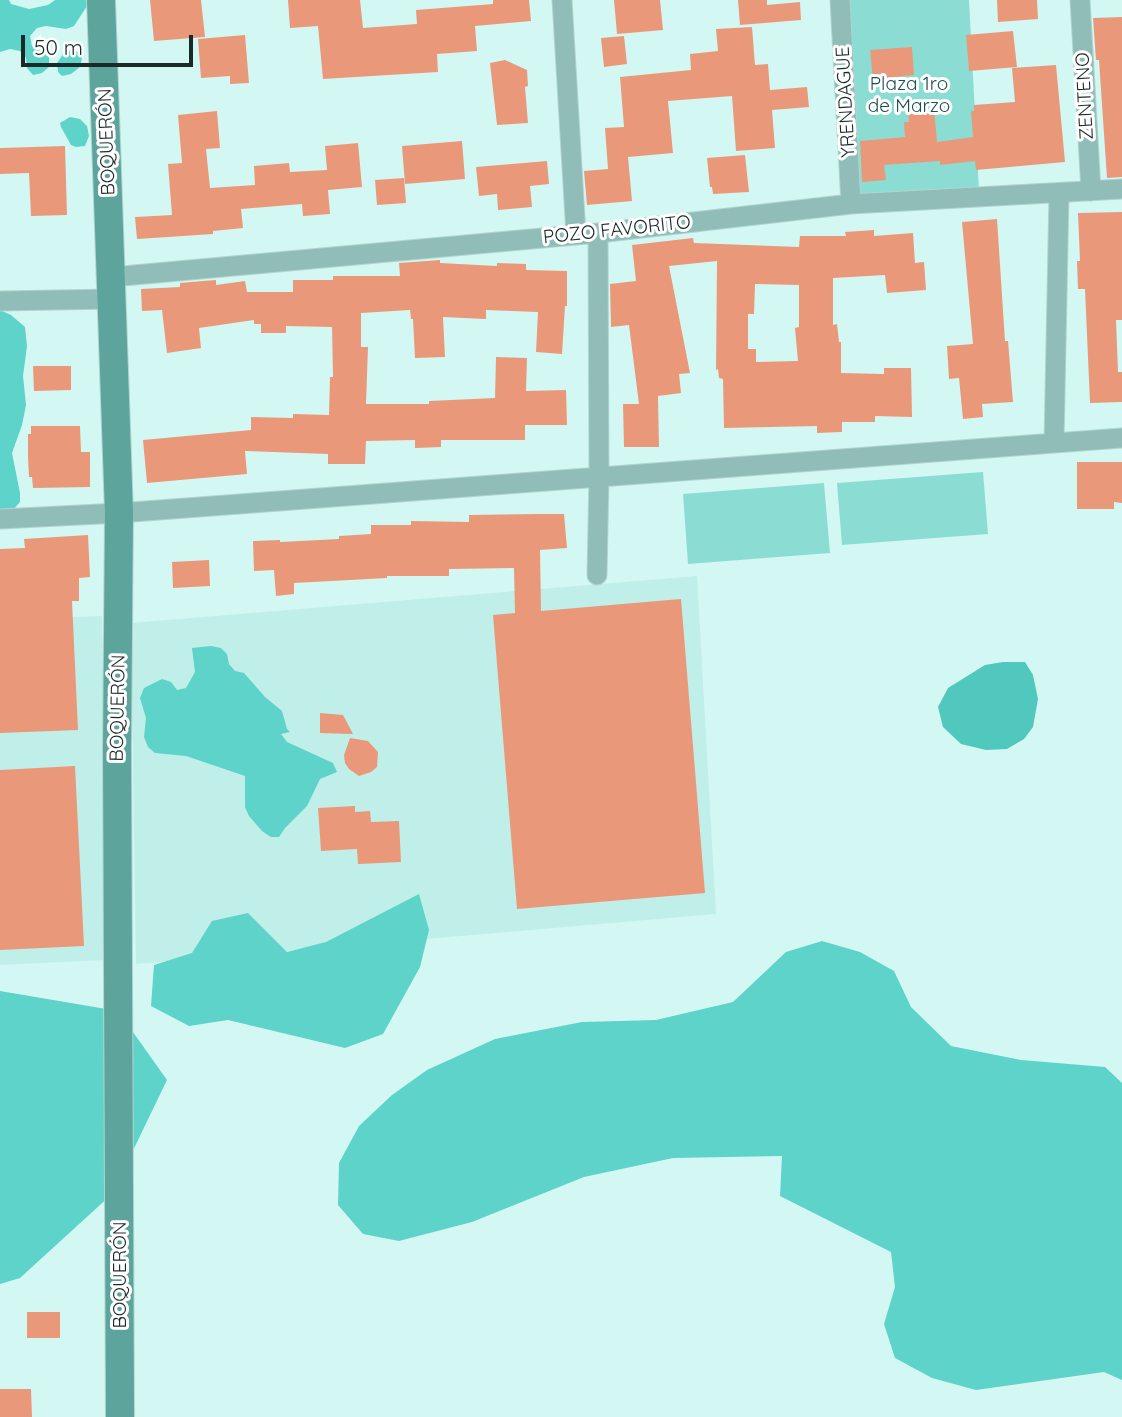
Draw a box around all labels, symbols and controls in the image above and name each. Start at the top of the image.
scale bar [24,21,196,65]
text: 50 m [34,34,83,60]
street label: YRENDAGUE [832,46,860,158]
street label: ZENTENO [1071,52,1099,140]
park label: Plaza 1ro de Marzo [868,73,950,117]
street label: BOQUERÓN [94,88,120,196]
street label: POZO FAVORITO [542,211,692,249]
street label: BOQUERÓN [106,654,130,762]
street label: BOQUERÓN [109,1221,131,1329]

